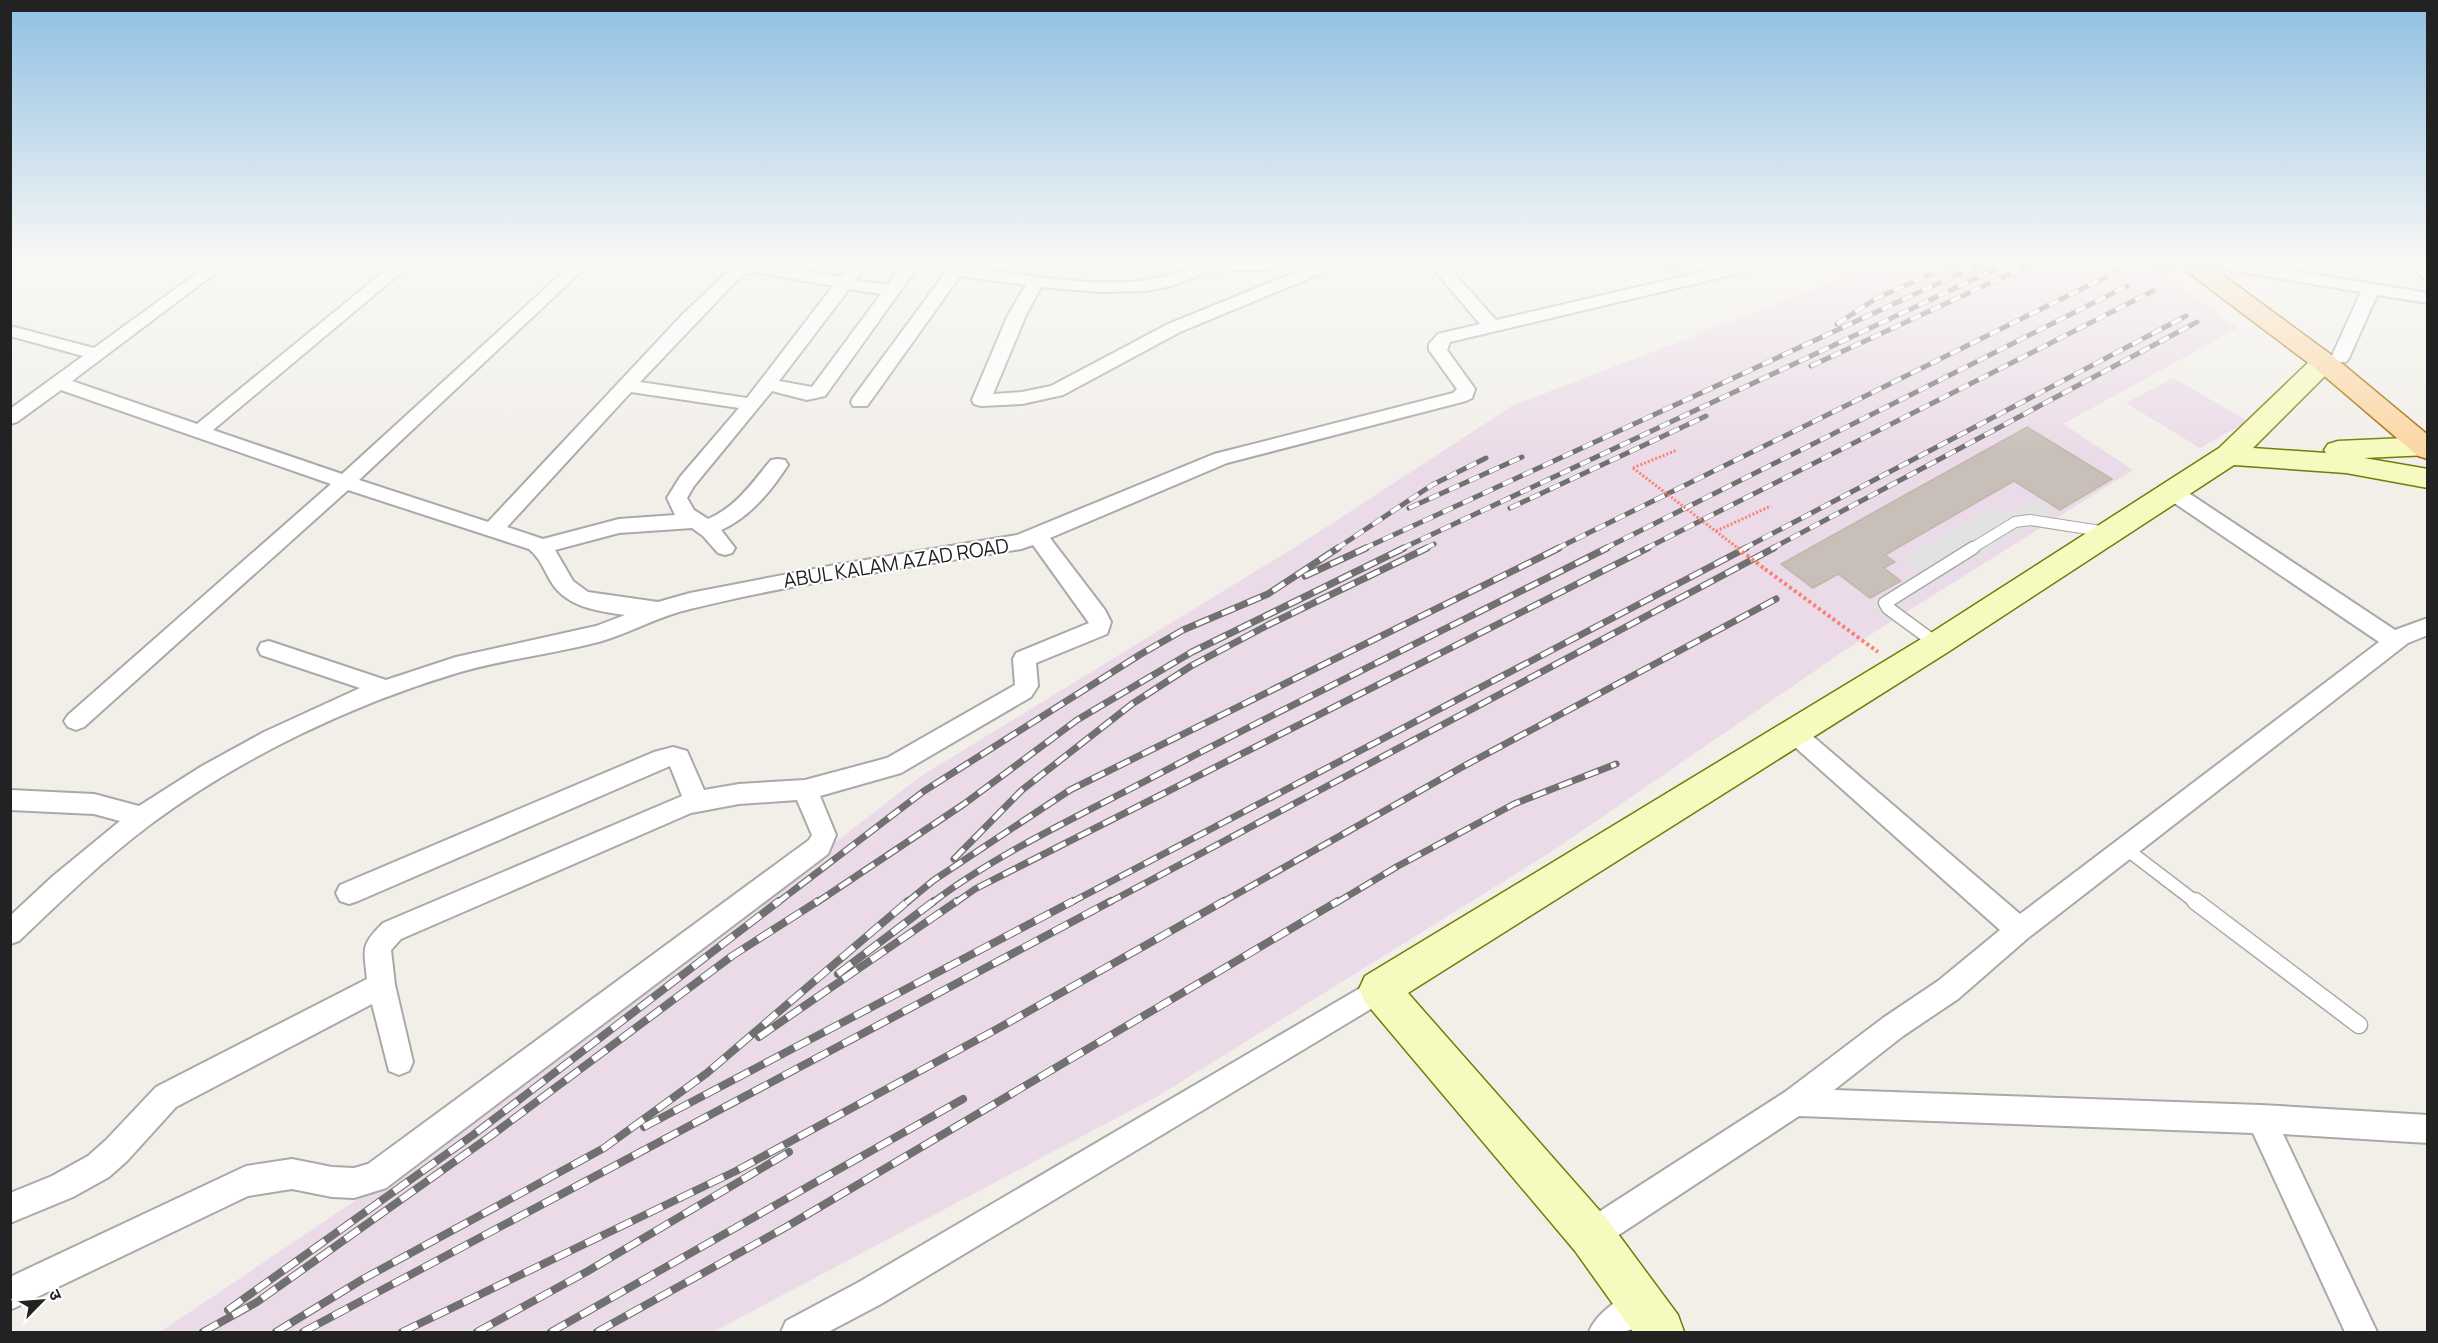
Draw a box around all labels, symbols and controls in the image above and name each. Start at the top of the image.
street label: ABUL KALAM AZAD ROAD [781,531,1011,594]
north arrow [12,1271,72,1331]
text: उ [44,1286,68,1304]

